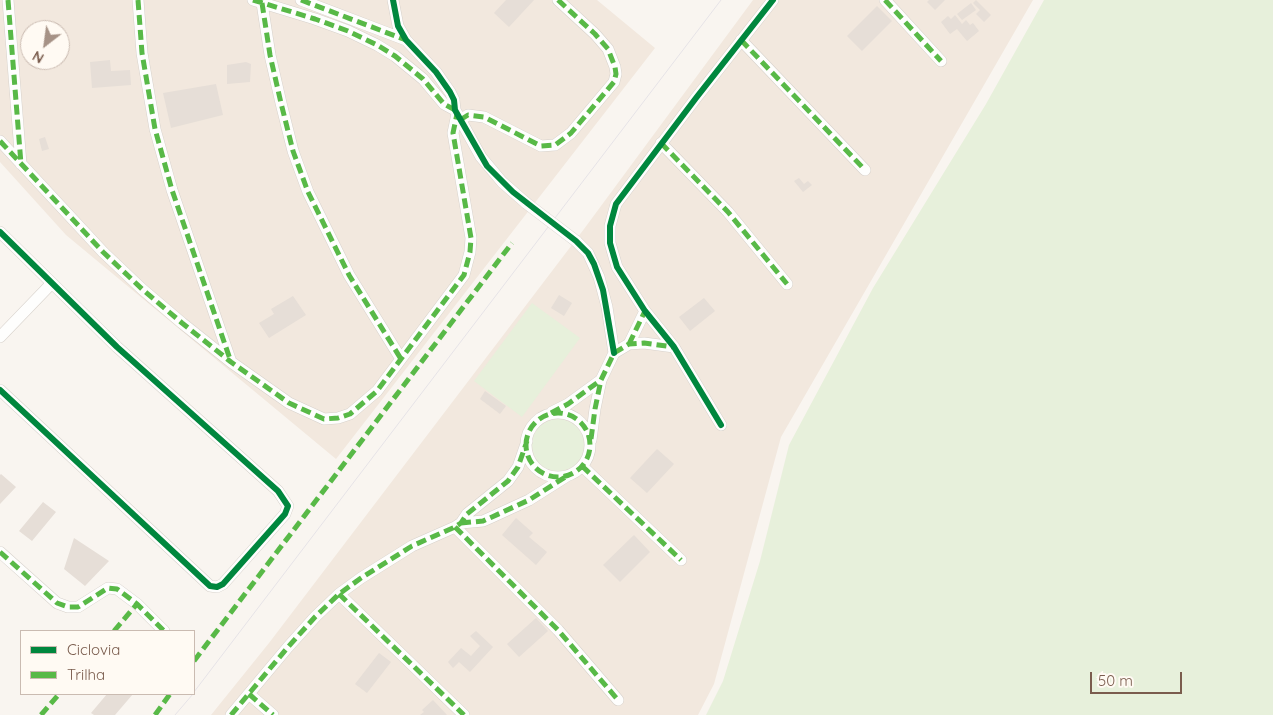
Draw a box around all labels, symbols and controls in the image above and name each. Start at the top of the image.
north arrow [20,20,70,70]
text: N [29,47,47,67]
legend [20,630,195,695]
text: Ciclovia [67,640,120,659]
scale bar [1093,662,1186,694]
text: Trilha [67,665,105,684]
text: 50 m [1098,671,1133,690]

